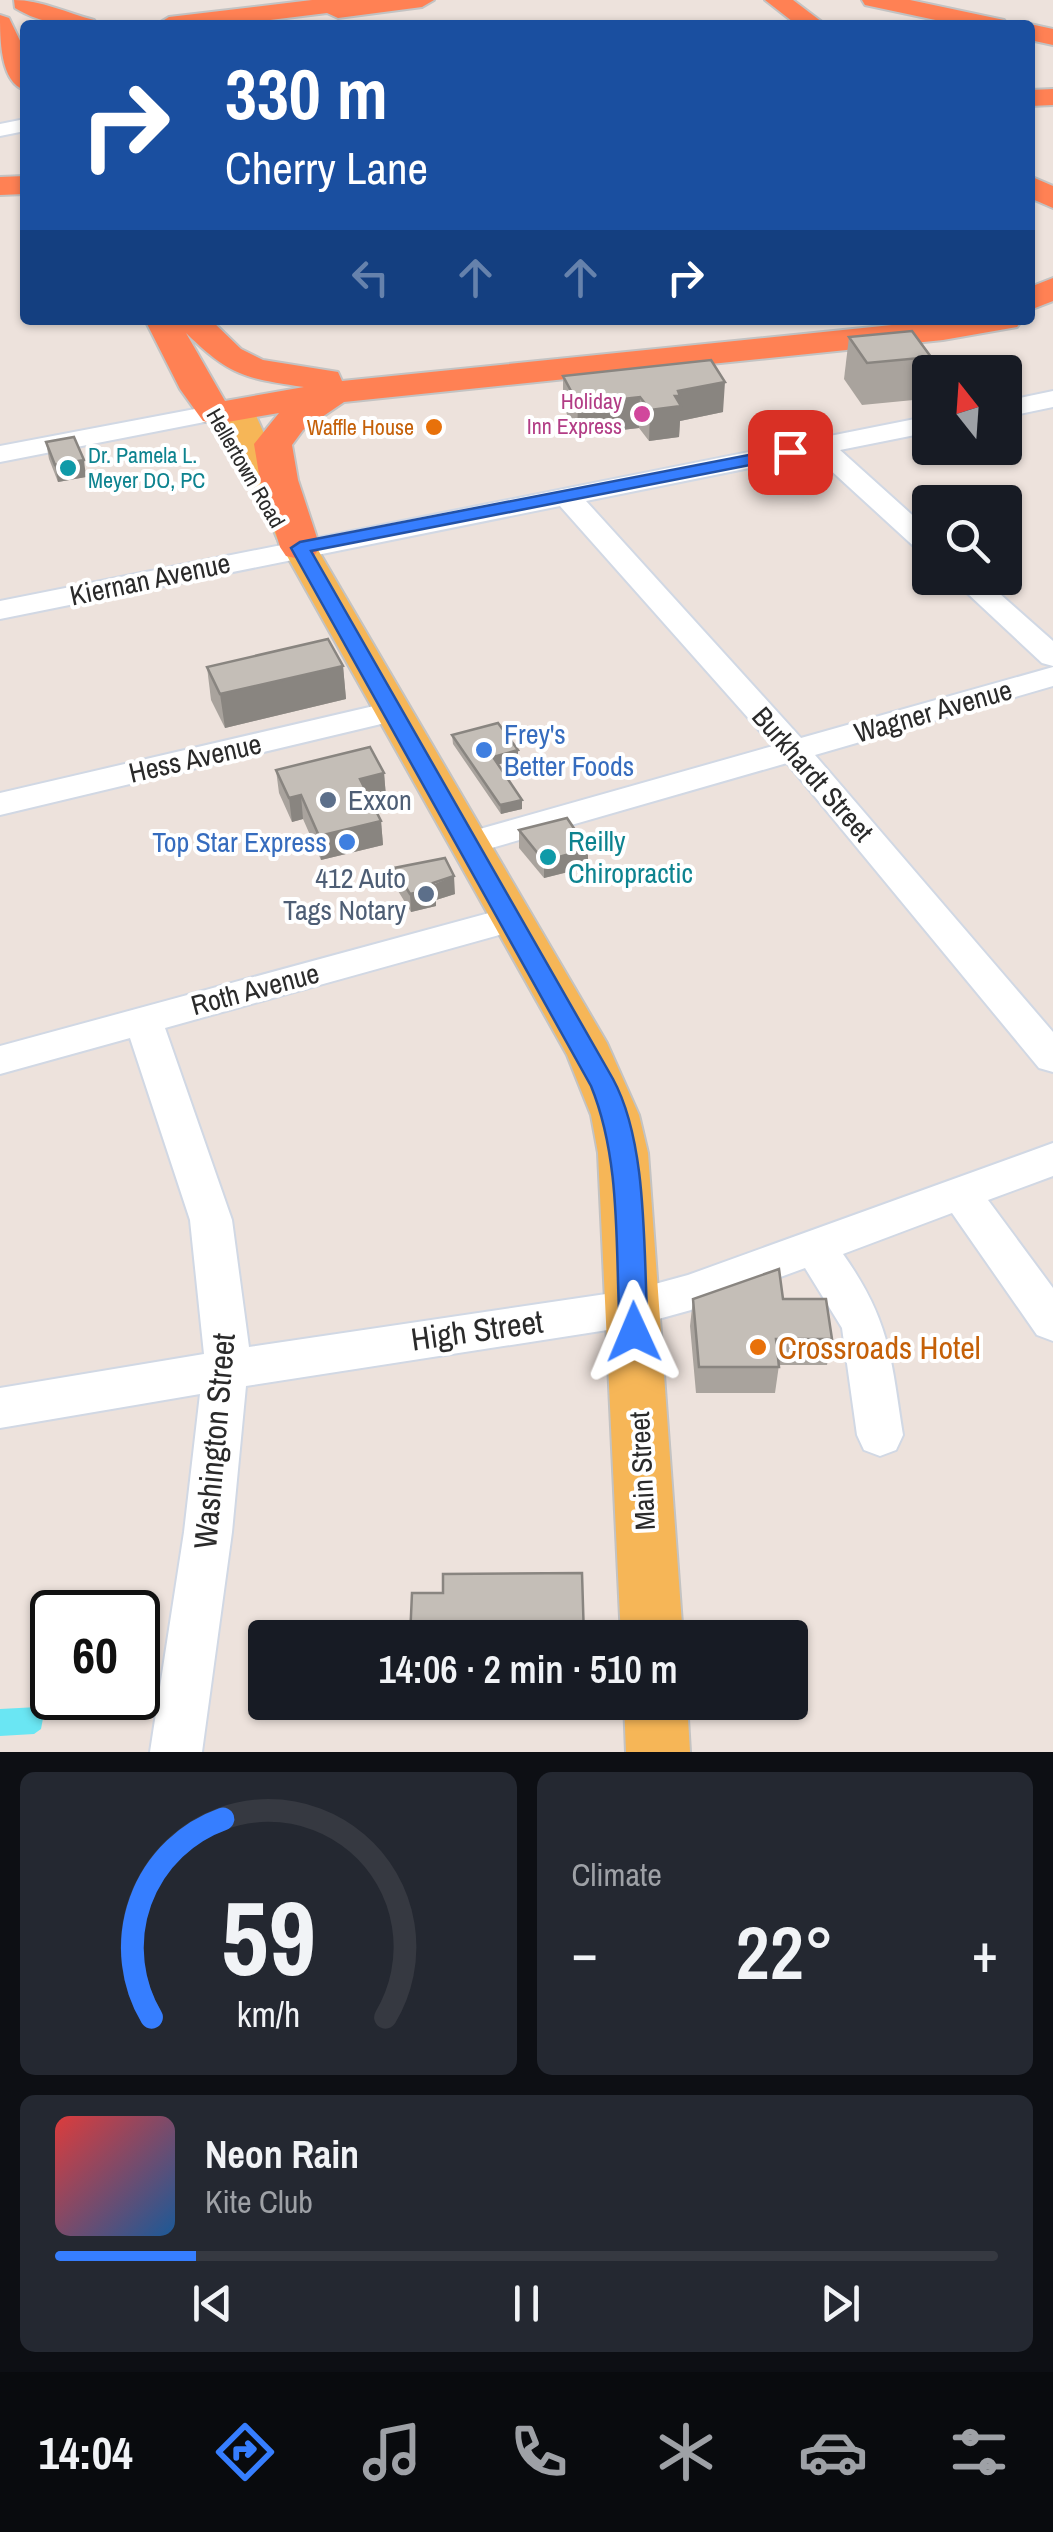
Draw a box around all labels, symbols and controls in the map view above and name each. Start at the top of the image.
text: 330 m [225,47,388,141]
icon: right [60,60,190,190]
text: Cherry Lane [225,137,428,198]
icon: left [343,250,398,305]
icon: ahead [448,250,503,305]
icon: ahead [553,250,608,305]
icon: right [658,250,713,305]
north arrow [912,355,1022,465]
map controls [912,355,1022,595]
place label: Holiday Inn Express [527,386,622,441]
street label: Hellertown Road [200,403,292,533]
marker: Holiday Inn Express [631,403,653,425]
pin [748,410,833,495]
place label: Waffle House [307,412,414,442]
marker: Waffle House [423,416,445,438]
icon: arrive [763,425,818,480]
place label: Dr. Pamela L. Meyer DO, PC [88,440,205,495]
marker: Dr. Pamela L. Meyer DO, PC [57,457,79,479]
button: search [912,485,1022,595]
street label: Kiernan Avenue [66,543,234,615]
street label: Wagner Avenue [850,670,1016,752]
street label: Burkhardt Street [744,698,882,850]
place label: Frey's Better Foods [504,715,634,785]
street label: Hess Avenue [125,724,265,792]
marker: Frey's Better Foods [473,739,495,761]
place label: Exxon [348,781,412,819]
marker: Exxon [317,789,339,811]
place label: Reilly Chiropractic [568,822,693,892]
place label: Top Star Express [152,823,327,861]
marker: Top Star Express [336,831,358,853]
marker: Reilly Chiropractic [537,846,559,868]
place label: 412 Auto Tags Notary [283,859,407,929]
marker: 412 Auto Tags Notary [415,883,437,905]
street label: Roth Avenue [187,954,323,1024]
position arrow [582,1280,686,1384]
street label: High Street [408,1299,546,1361]
place label: Crossroads Hotel [778,1326,981,1369]
street label: Washington Street [183,1331,245,1551]
marker: Crossroads Hotel [747,1336,769,1358]
street label: Main Street [620,1411,664,1531]
speed limit sign: 60 [30,1590,160,1720]
text: 14:06 · 2 min · 510 m [378,1644,678,1695]
text: Climate [572,1853,662,1896]
text: 59 [221,1867,316,2007]
text: 22° [736,1901,834,2002]
text: − [572,1915,598,1989]
text: + [972,1915,998,1989]
text: km/h [236,1990,300,2038]
text: Neon Rain [205,2129,359,2180]
text: Kite Club [205,2180,313,2223]
icon: previous [185,2276,240,2331]
icon: pause [499,2276,554,2331]
icon: next [813,2276,868,2331]
icon: directions [210,2417,280,2487]
icon: music [357,2417,427,2487]
icon: phone [504,2417,574,2487]
icon: climate [651,2417,721,2487]
icon: car [798,2417,868,2487]
icon: filters [944,2417,1014,2487]
text: 14:04 [38,2422,133,2483]

